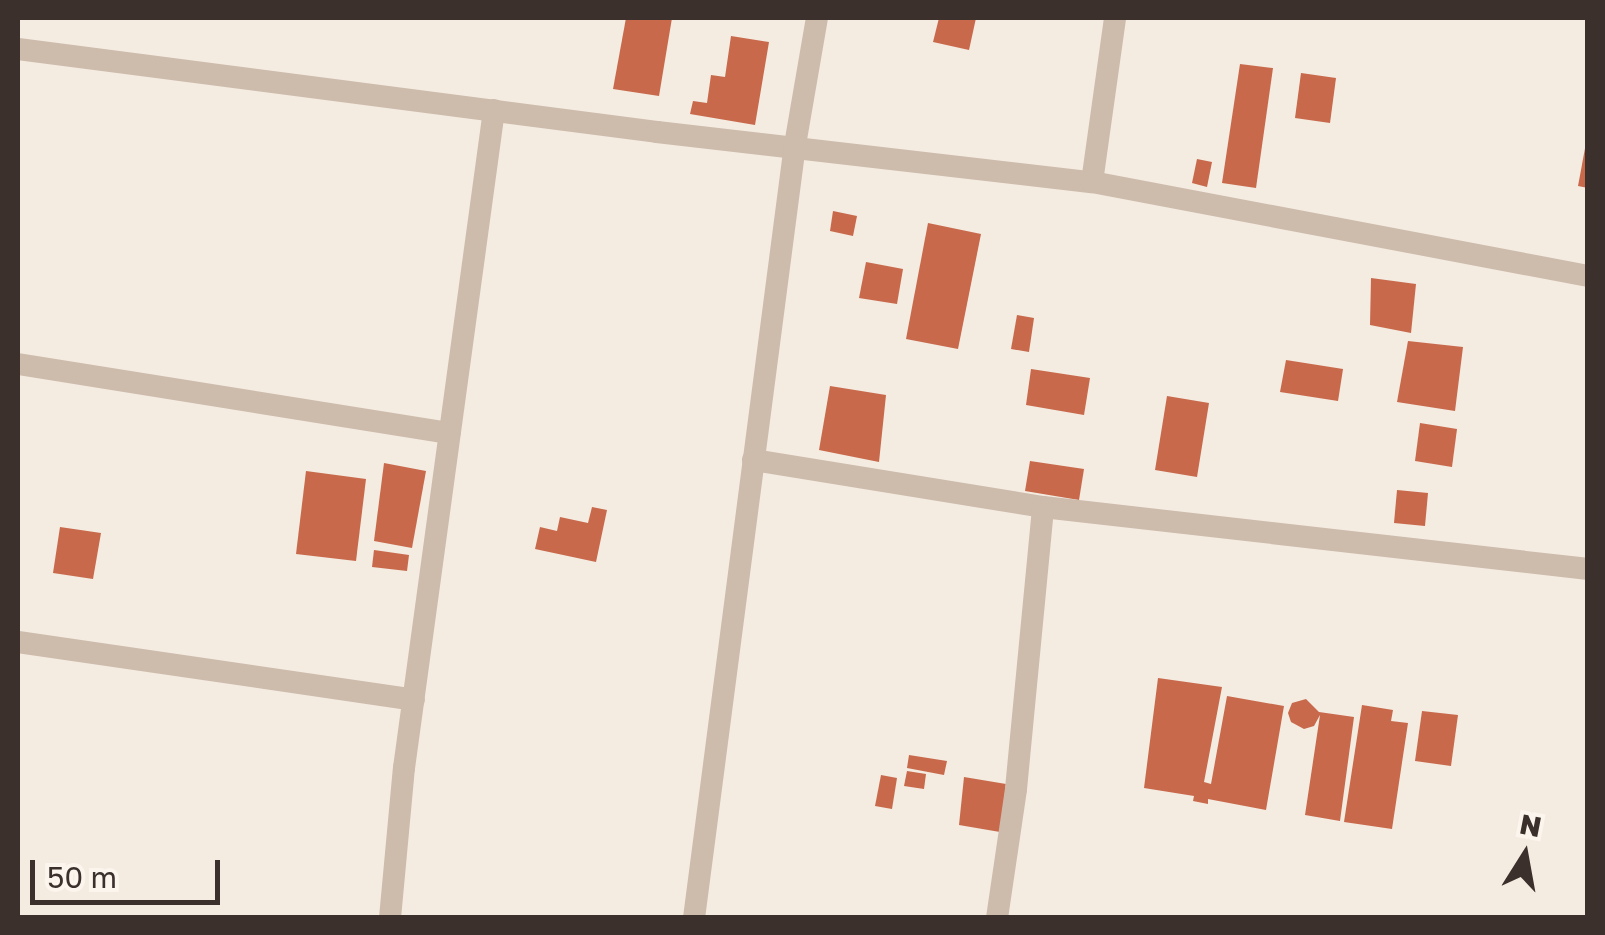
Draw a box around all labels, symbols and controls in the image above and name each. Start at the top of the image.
north arrow [1475,805,1575,905]
text: N [1517,807,1544,843]
scale bar [35,840,225,902]
text: 50 m [47,859,117,895]

